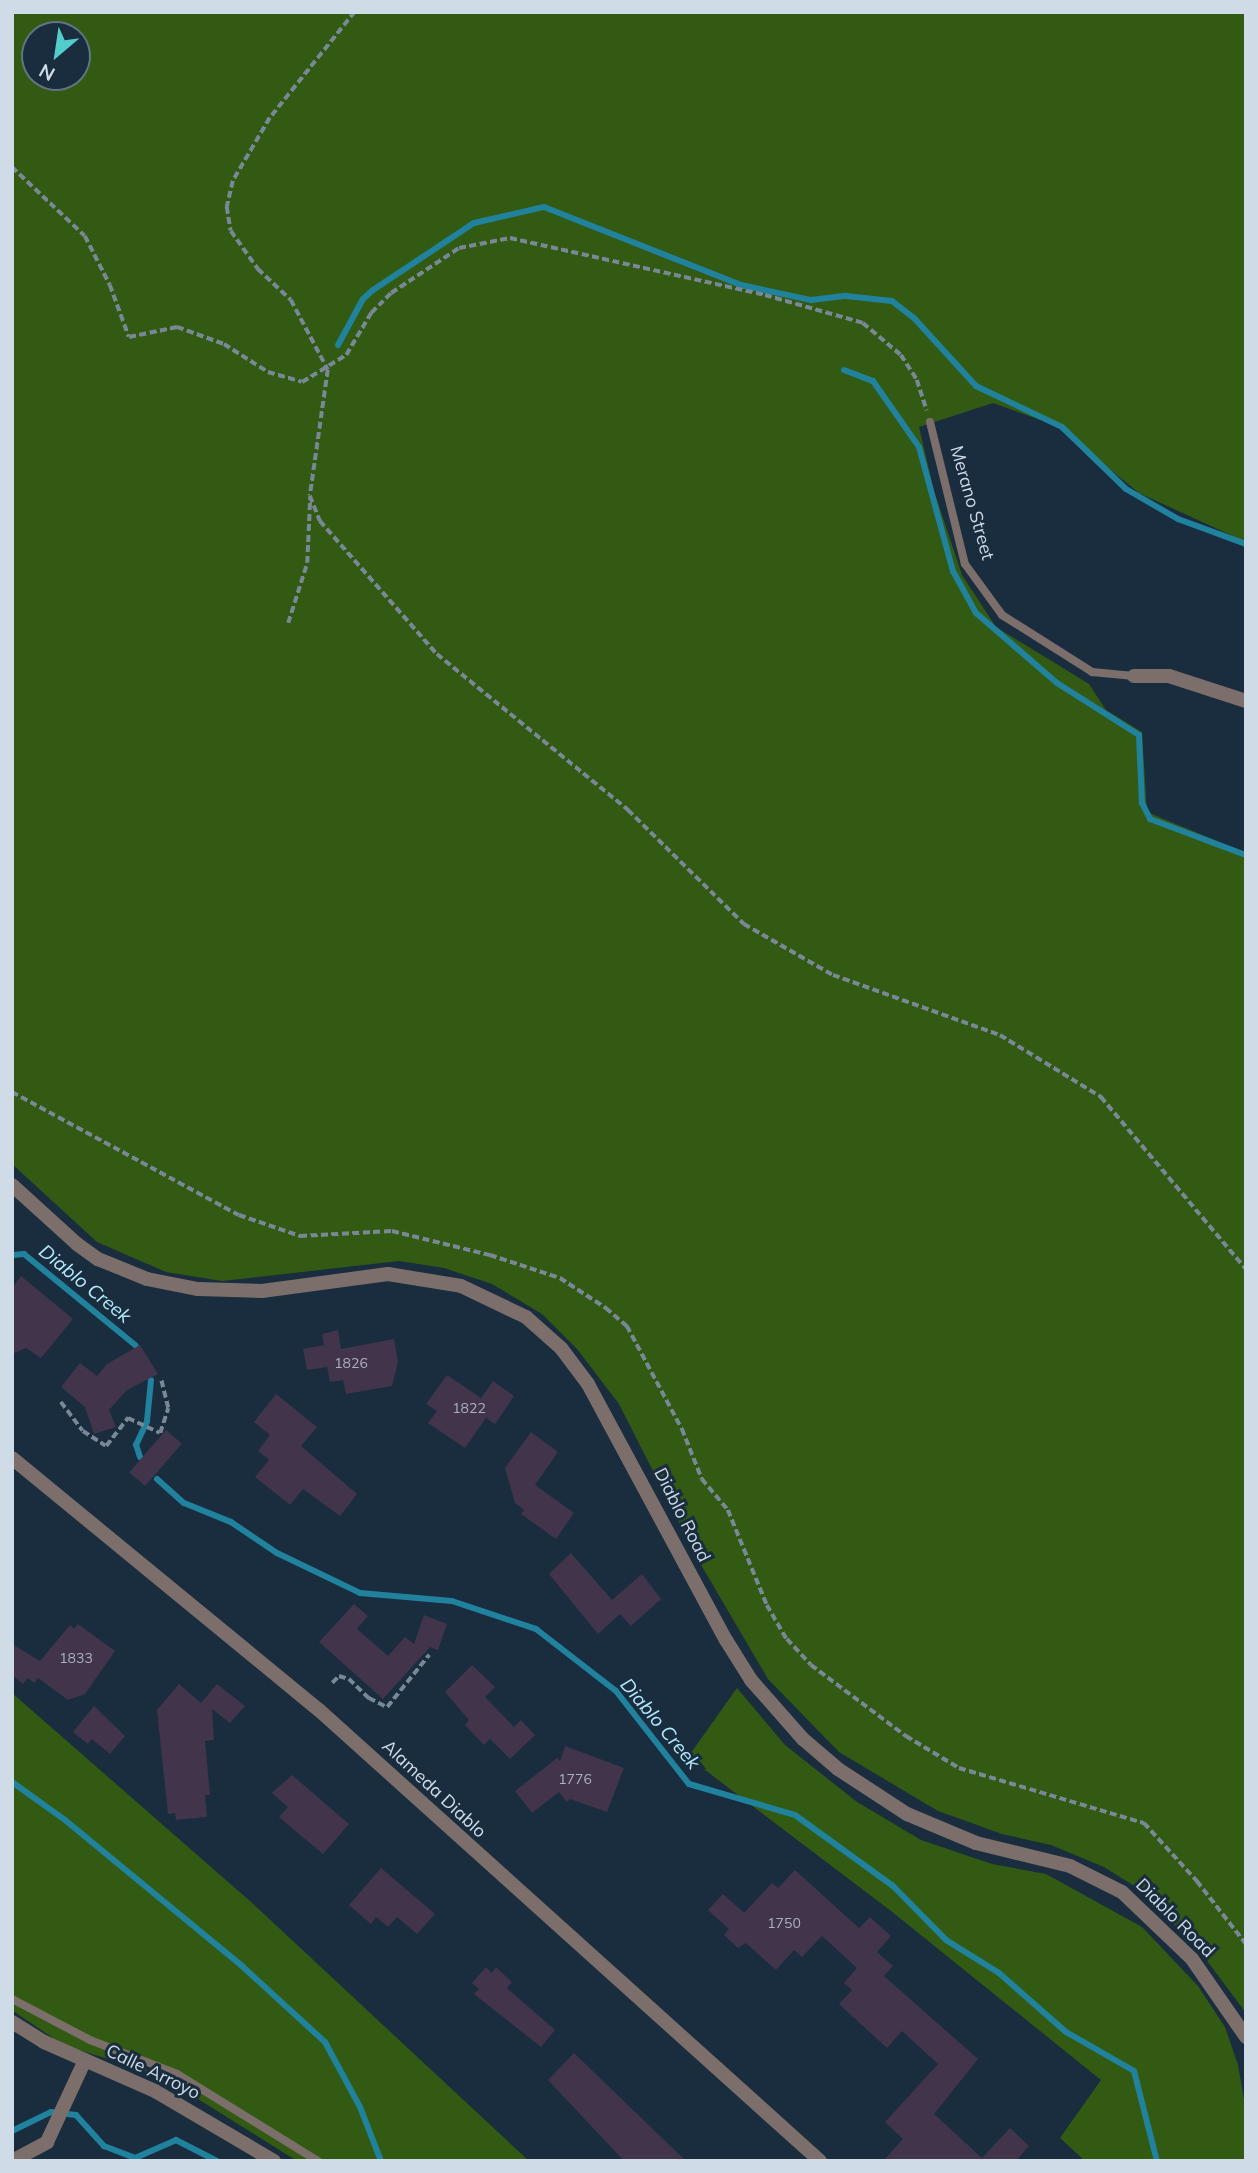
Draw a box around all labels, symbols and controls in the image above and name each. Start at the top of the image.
north arrow [21,21,91,91]
text: N [35,59,59,87]
street label: Merano Street [945,443,999,563]
water label: Diablo Creek [34,1240,136,1328]
house number: 1826 [334,1355,368,1371]
house number: 1822 [452,1400,486,1416]
street label: Diablo Road [649,1464,715,1566]
house number: 1833 [59,1650,93,1666]
water label: Diablo Creek [615,1674,705,1774]
street label: Alameda Diablo [378,1735,490,1843]
house number: 1776 [558,1771,592,1787]
street label: Diablo Road [1131,1874,1219,1962]
house number: 1750 [767,1915,801,1931]
street label: Calle Arroyo [102,2040,204,2104]

